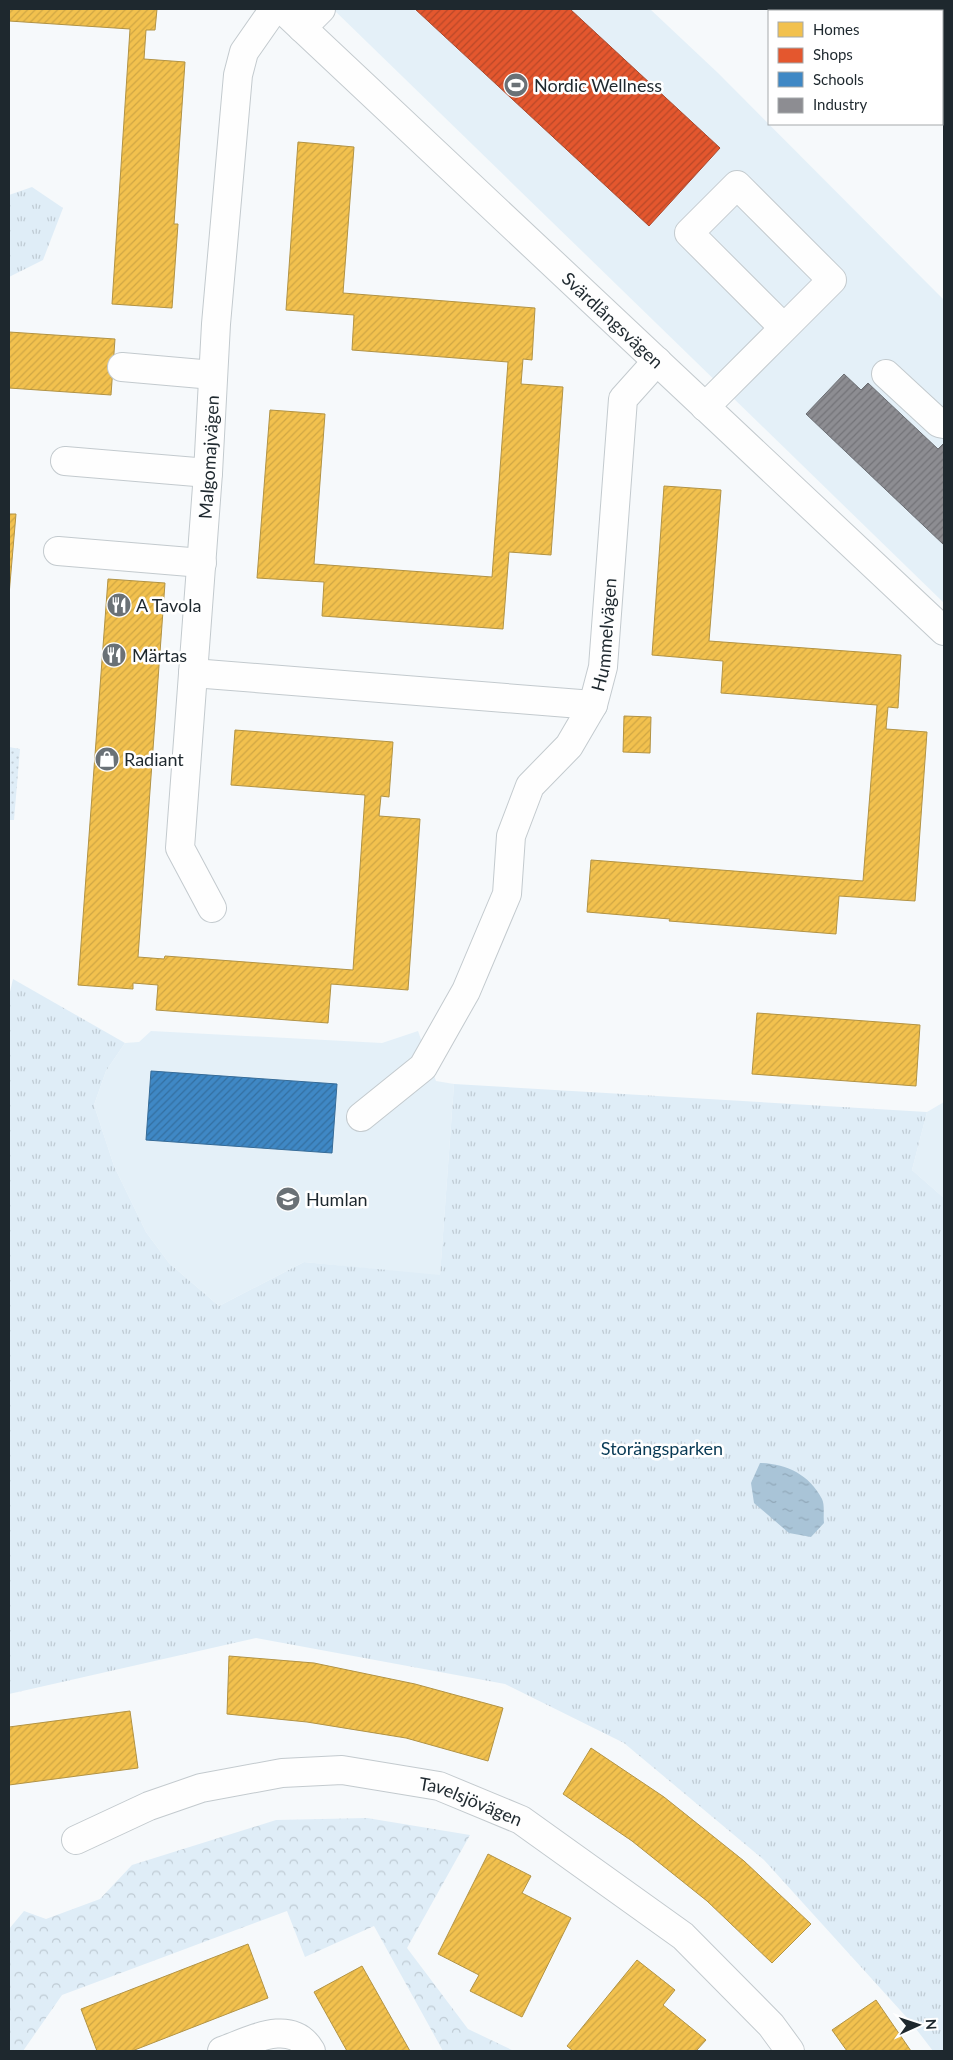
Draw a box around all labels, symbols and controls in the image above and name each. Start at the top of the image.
legend [768,10,943,125]
text: Homes [813,20,859,38]
text: Shops [813,45,853,63]
text: Schools [813,70,864,88]
sports icon: Nordic Wellness [503,72,529,98]
place label: Nordic Wellness [534,74,662,96]
text: Industry [813,95,868,113]
street label: Svärdlångsvägen [558,267,668,373]
street label: Malgomajvägen [194,395,223,520]
street label: Hummelvägen [586,577,621,693]
restaurant icon: A Tavola [106,592,132,618]
place label: A Tavola [136,594,201,616]
restaurant icon: Märtas [101,642,127,668]
place label: Märtas [132,644,187,666]
shop icon: Radiant [94,746,120,772]
place label: Radiant [124,748,184,770]
school or university icon: Humlan [275,1186,301,1212]
place label: Humlan [306,1188,368,1210]
park label: Storängsparken [601,1437,723,1459]
street label: Tavelsjövägen [418,1772,526,1830]
north arrow [893,2000,943,2050]
text: N [923,2018,940,2030]

